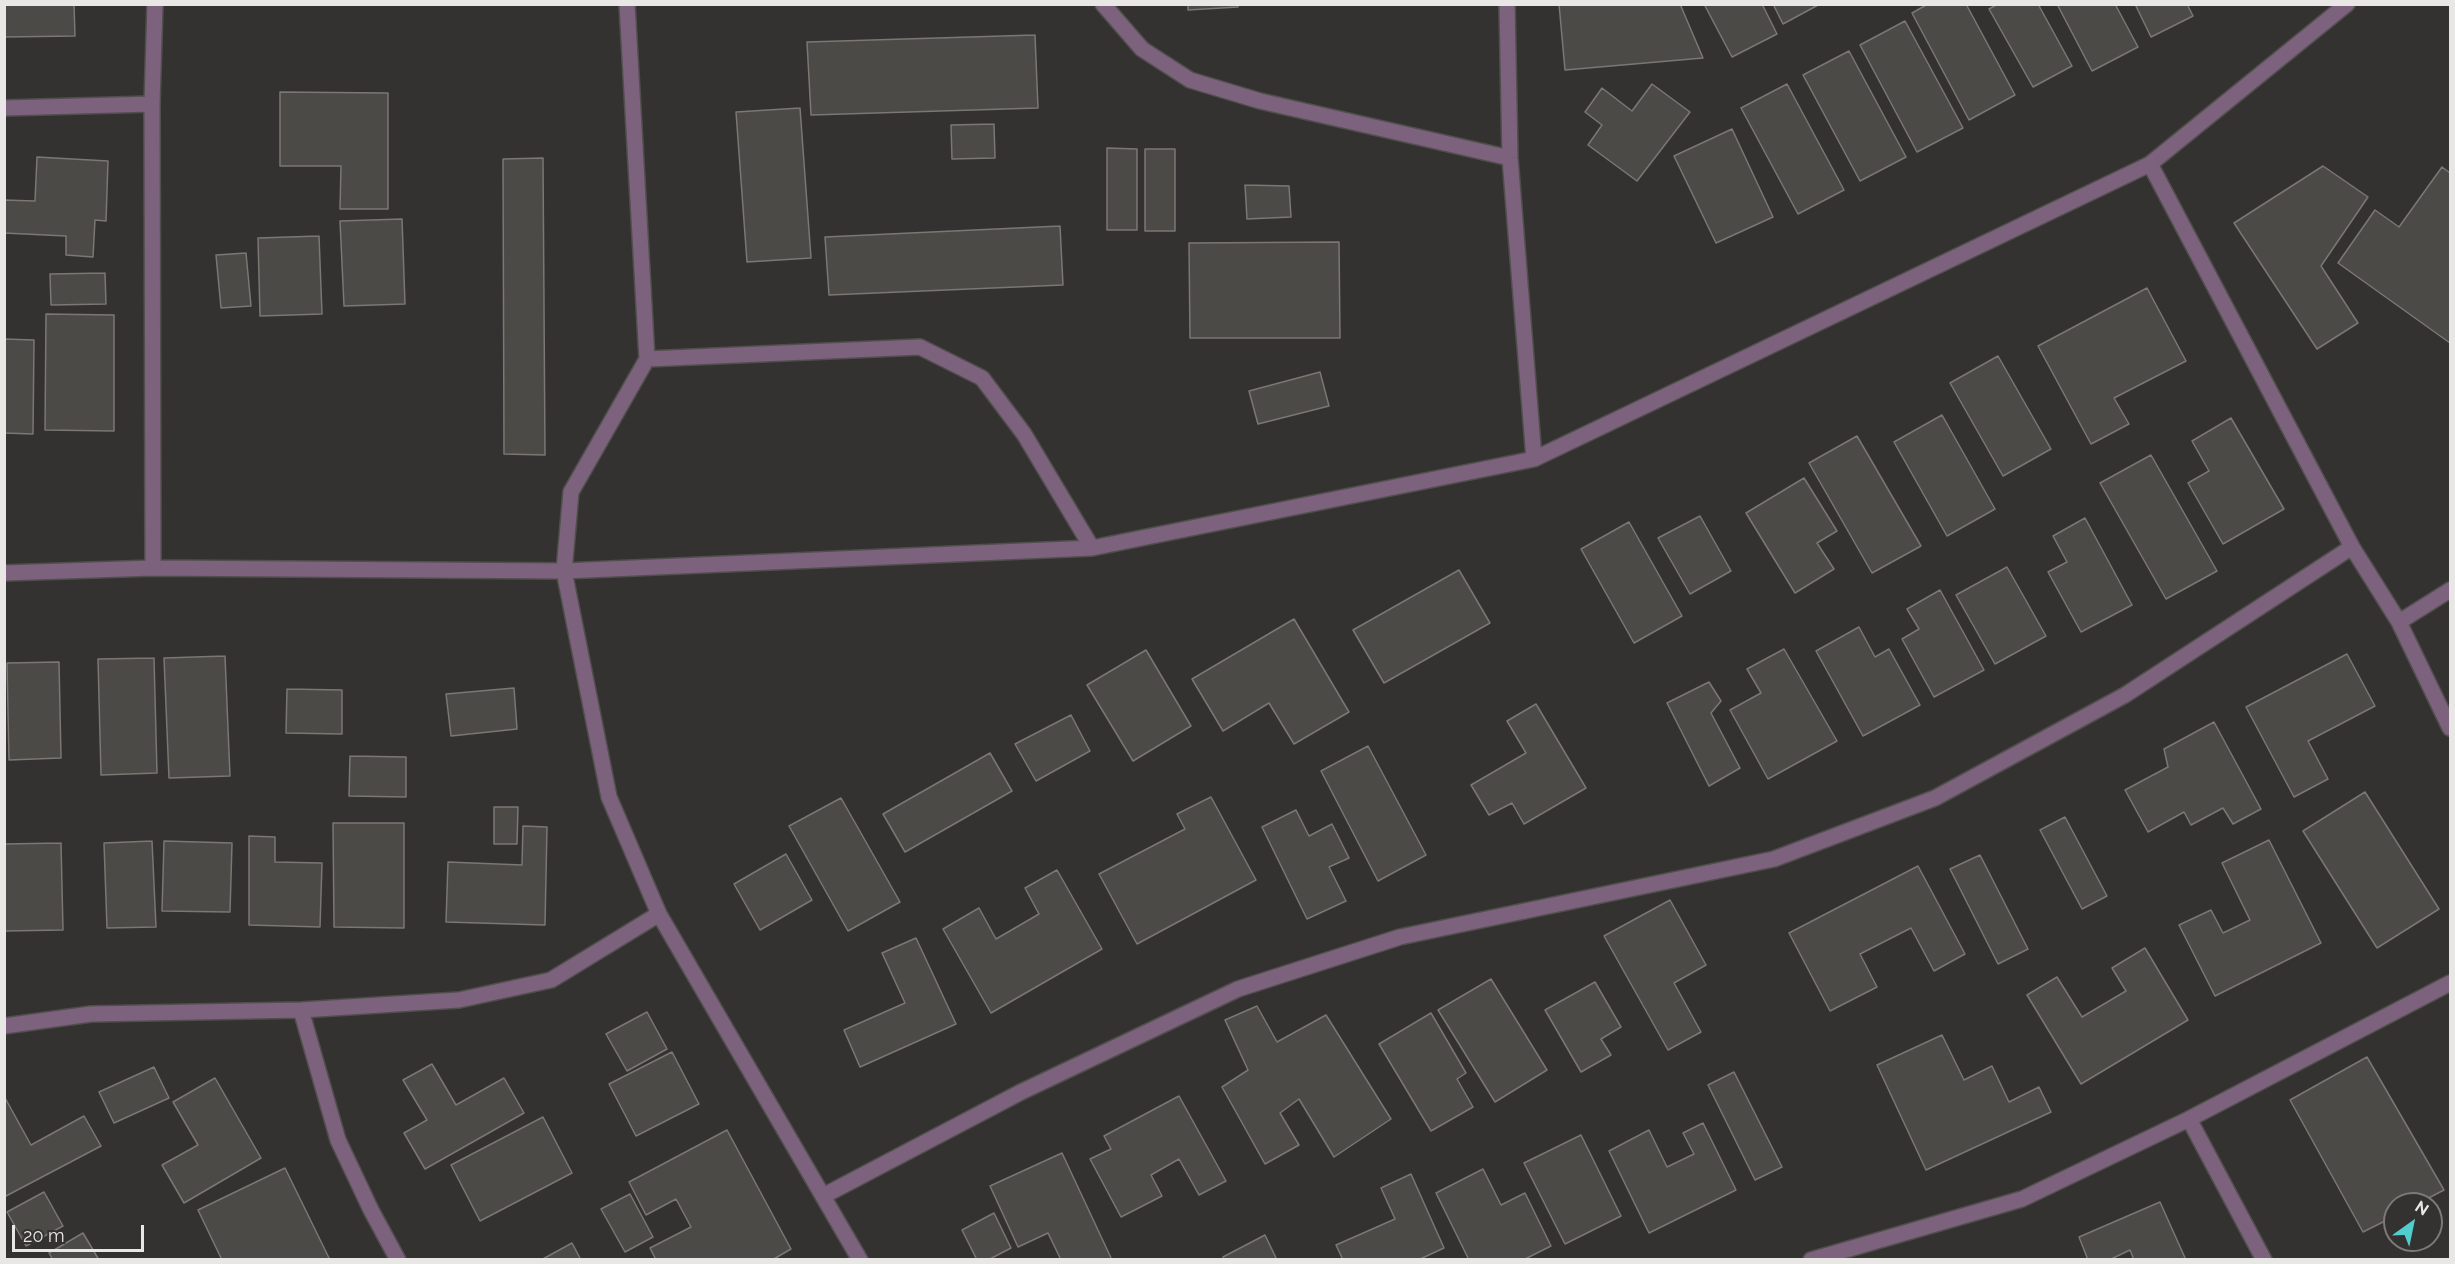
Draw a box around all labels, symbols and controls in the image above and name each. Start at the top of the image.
north arrow [2383,1192,2443,1252]
text: N [2412,1197,2432,1219]
scale bar [15,1213,147,1251]
text: 20 m [23,1225,65,1246]

